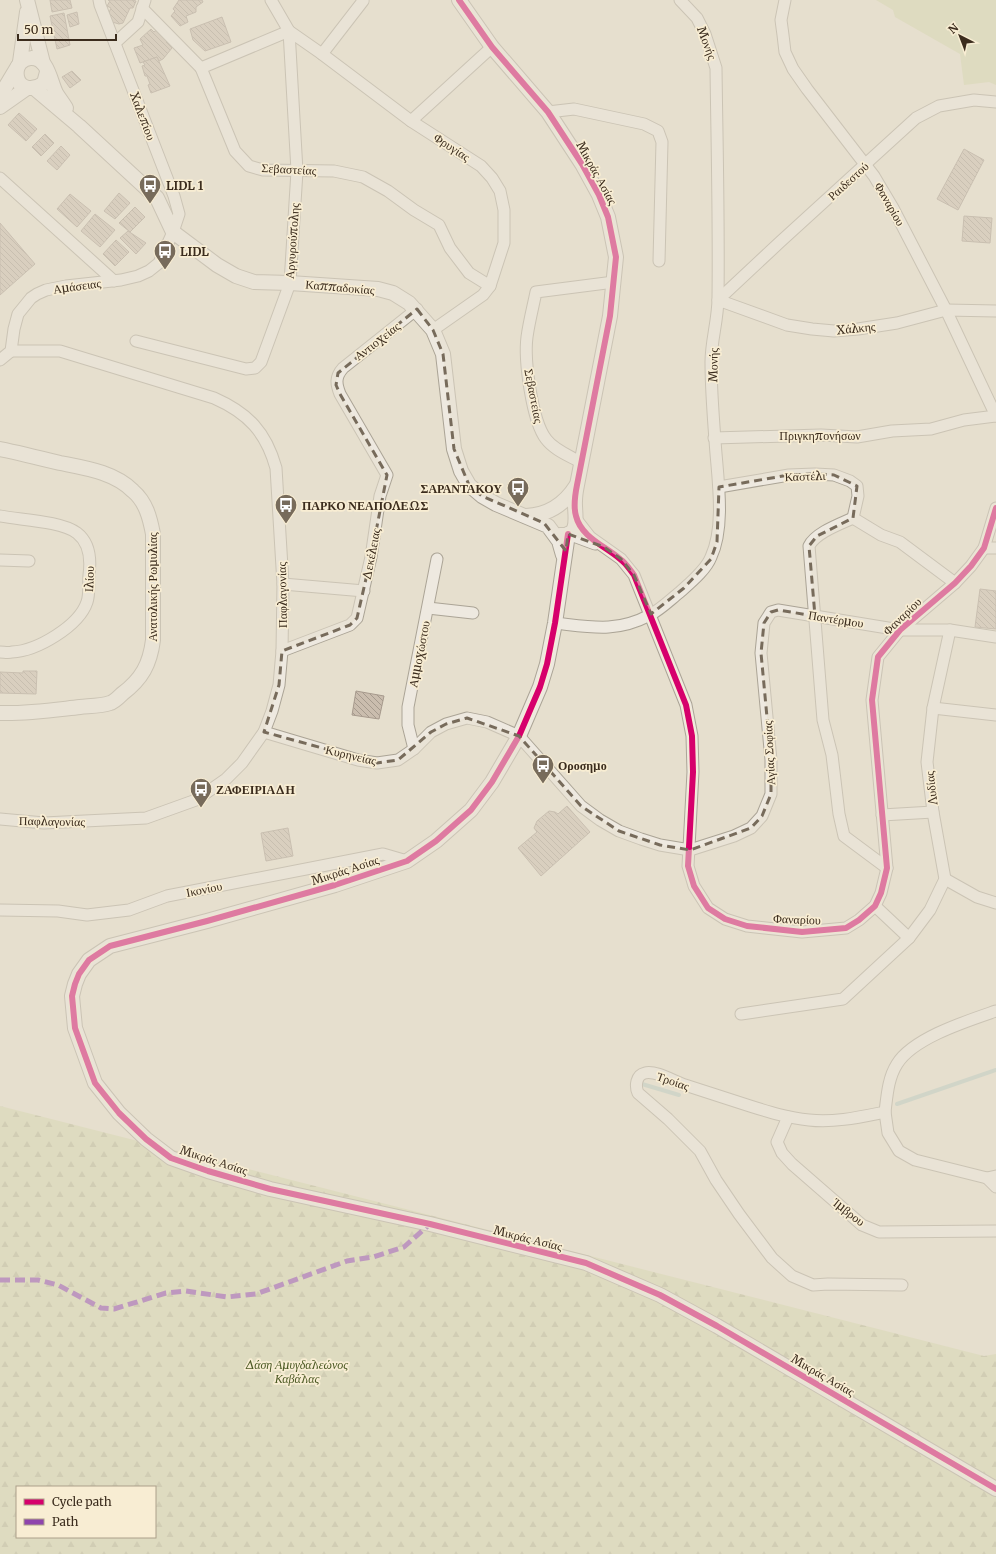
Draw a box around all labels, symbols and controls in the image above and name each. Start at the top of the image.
scale bar [18,16,116,42]
north arrow [940,16,980,56]
text: N [945,20,961,37]
text: 50 m [24,22,53,37]
street label: Μονής [694,24,720,62]
street label: Χαλεπίου [127,90,159,142]
street label: Φρυγίας [431,130,473,164]
street label: Μικράς Ασίας [573,139,621,208]
street label: Ραιδεστού [824,159,872,203]
street label: Σεβαστείας [261,160,317,178]
bus stop icon: LIDL 1 [137,172,163,205]
place label: LIDL 1 [166,178,204,193]
street label: Φαναρίου [872,179,909,229]
street label: Αργυρούπολης [282,202,302,280]
bus stop icon: LIDL [152,238,178,271]
place label: LIDL [180,244,209,259]
street label: Αμάσειας [52,275,102,297]
street label: Καππαδοκίας [305,277,375,298]
street label: Αντιοχείας [351,318,403,363]
street label: Χάλκης [836,318,876,337]
street label: Μονής [705,347,721,382]
street label: Σεβαστείας [521,368,547,425]
street label: Πριγκηπονήσων [779,428,861,443]
street label: Καστέλι [784,468,827,484]
bus stop icon: ΣΑΡΑΝΤΑΚΟΥ [505,475,531,508]
place label: ΣΑΡΑΝΤΑΚΟΥ [421,481,502,496]
bus stop icon: ΠΑΡΚΟ ΝΕΑΠΟΛΕΩΣ [273,492,299,525]
place label: ΠΑΡΚΟ ΝΕΑΠΟΛΕΩΣ [302,498,429,513]
street label: Δεκέλειας [359,527,383,581]
street label: Ανατολικής Ρωμυλίας [145,532,160,642]
street label: Παφλαγονίας [274,562,290,628]
street label: Ιλίου [81,566,97,592]
street label: Φαναρίου [880,594,924,638]
street label: Παντέρμου [807,607,865,631]
street label: Αμμοχώστου [405,619,433,689]
street label: Αγίας Σοφίας [760,720,778,786]
street label: Κυρηνείας [324,742,378,768]
bus stop icon: Οροσημο [530,752,556,785]
place label: Οροσημο [558,758,607,773]
street label: Λυδίας [921,770,941,807]
bus stop icon: ΖΑΦΕΙΡΙΑΔΗ [188,776,214,809]
place label: ΖΑΦΕΙΡΙΑΔΗ [216,782,295,797]
street label: Παφλαγονίας [19,813,85,829]
street label: Μικράς Ασίας [309,852,381,888]
street label: Ικονίου [185,878,223,900]
street label: Φαναρίου [773,911,821,927]
street label: Τροίας [655,1068,692,1094]
street label: Μικράς Ασίας [178,1142,250,1178]
street label: Ίμβρου [829,1194,868,1229]
street label: Μικράς Ασίας [492,1222,564,1254]
street label: Μικράς Ασίας [789,1351,857,1399]
park label: Δάση Αμυγδαλεώνος Καβάλας [245,1357,348,1386]
legend [16,1486,156,1538]
text: Cycle path [52,1494,112,1509]
text: Path [52,1514,78,1529]

